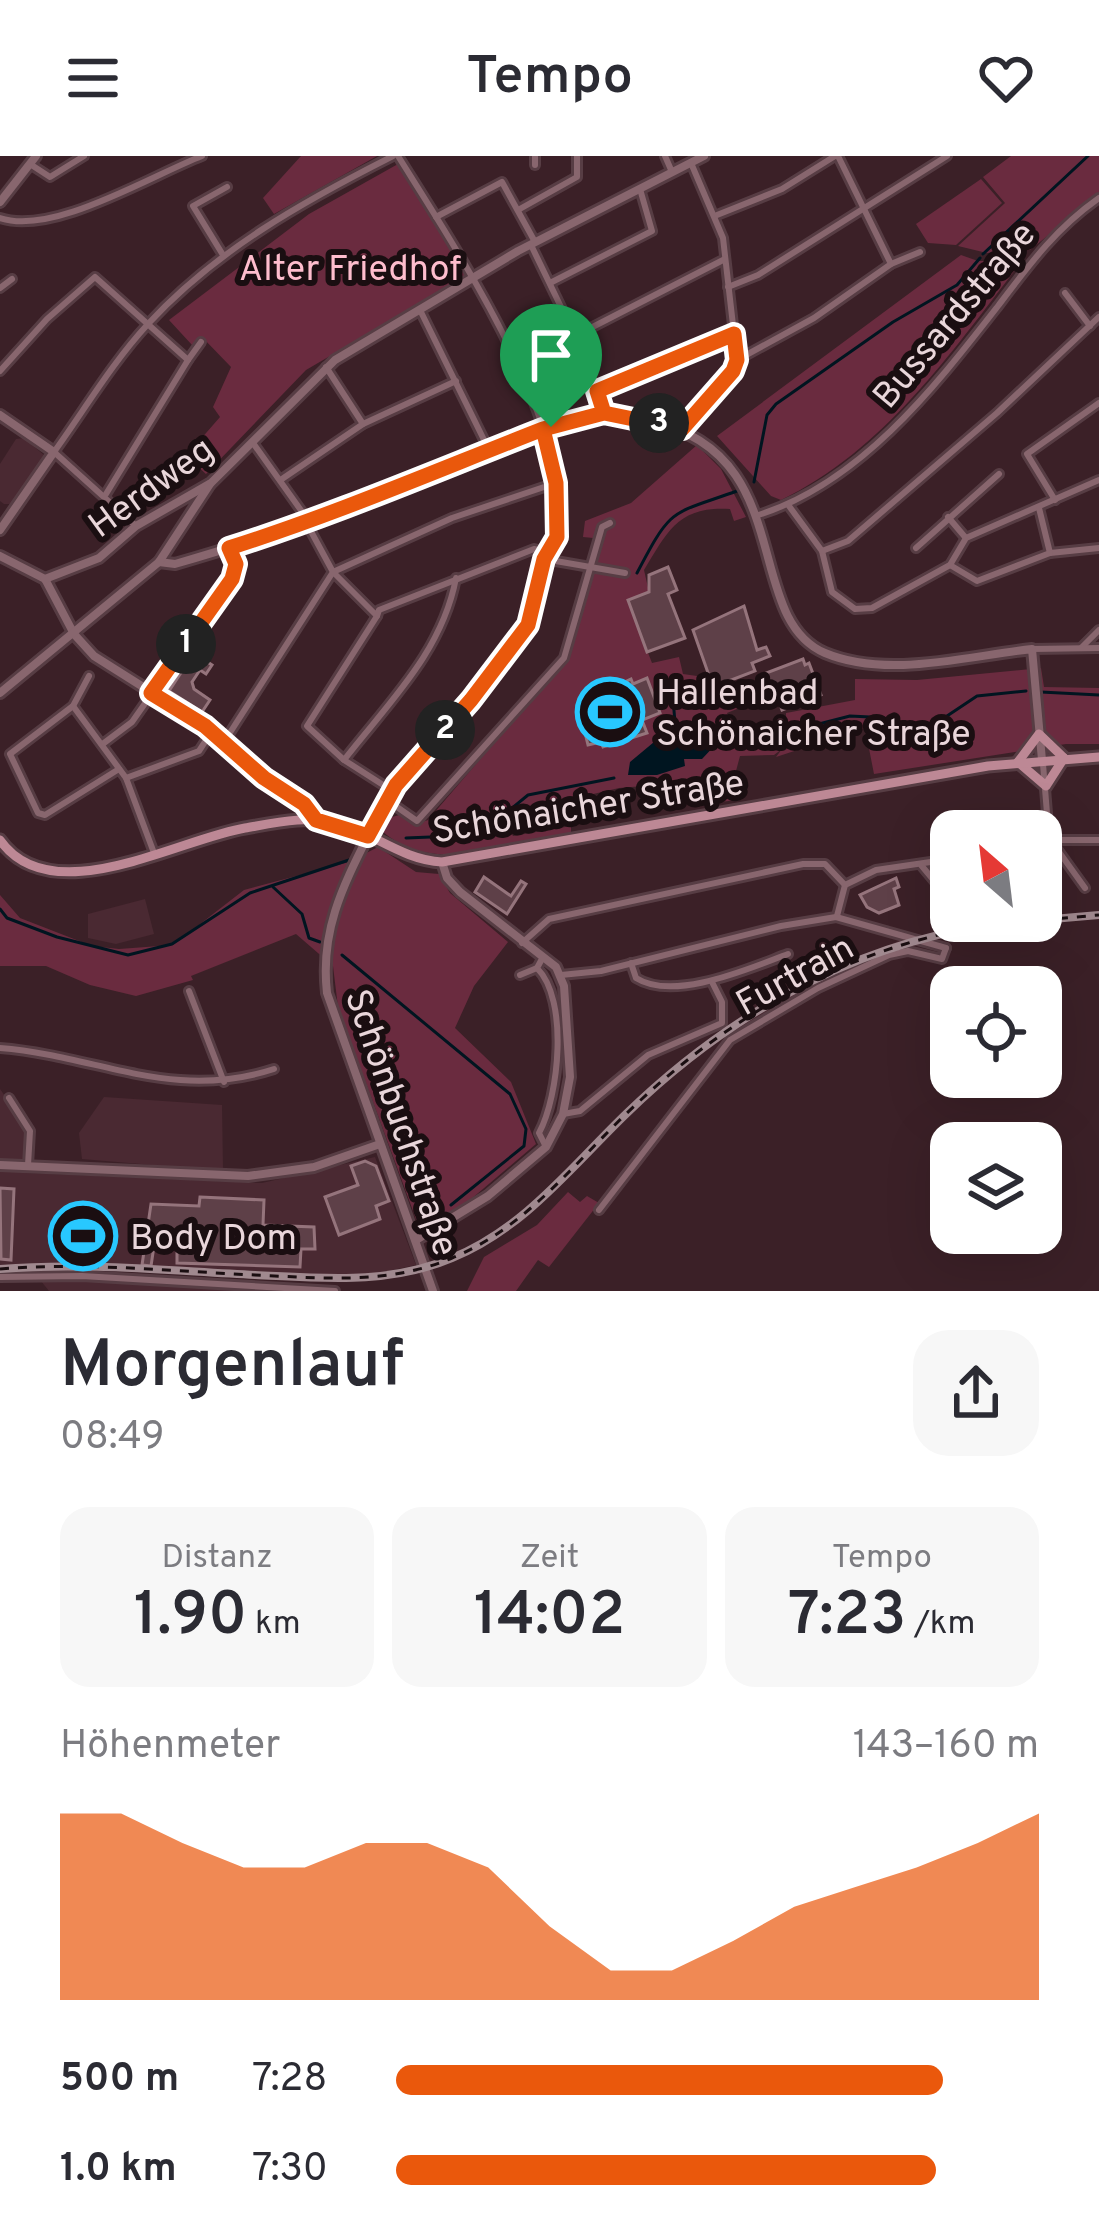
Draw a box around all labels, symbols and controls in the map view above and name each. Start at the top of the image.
text: Tempo [466,44,633,113]
icon: menu [60,45,126,111]
icon: heart [973,45,1039,111]
street label: Bussardstraße [864,214,1048,420]
park label: Alter Friedhof [239,248,461,294]
pin [500,304,602,427]
icon: arrive [518,322,584,388]
pin: 3 [629,393,689,453]
text: 3 [649,402,669,444]
street label: Herdweg [81,428,224,550]
pin: 1 [156,614,216,674]
text: 1 [179,623,193,665]
place label: Hallenbad Schönaicher Straße [656,672,971,759]
sports icon: Hallenbad Schönaicher Straße [575,677,645,747]
pin: 2 [415,700,475,760]
text: 2 [435,709,455,751]
street label: Schönaicher Straße [430,762,748,856]
north arrow [930,810,1062,942]
map controls [930,810,1062,1254]
street label: Furtrain [729,926,863,1029]
button: locate [930,966,1062,1098]
street label: Schönbuchstraße [332,984,466,1263]
button: layers [930,1122,1062,1254]
sports icon: Body Dom [48,1201,118,1271]
place label: Body Dom [130,1217,297,1263]
text: Morgenlauf [60,1327,404,1410]
button: share [913,1330,1039,1456]
text: 08:49 [60,1414,165,1463]
text: Distanz [162,1538,273,1580]
text: Zeit [520,1538,579,1580]
text: Tempo [832,1538,932,1580]
text: 1.90 [134,1580,247,1656]
text: 14:02 [474,1580,625,1656]
text: 7:23 [788,1580,906,1656]
text: km [247,1604,301,1646]
text: /km [906,1604,976,1646]
text: Höhenmeter [60,1723,281,1772]
text: 143–160 m [853,1723,1039,1772]
text: 500 m [60,2056,179,2105]
text: 7:28 [252,2056,327,2105]
text: 1.0 km [60,2146,177,2195]
text: 7:30 [252,2146,328,2195]

